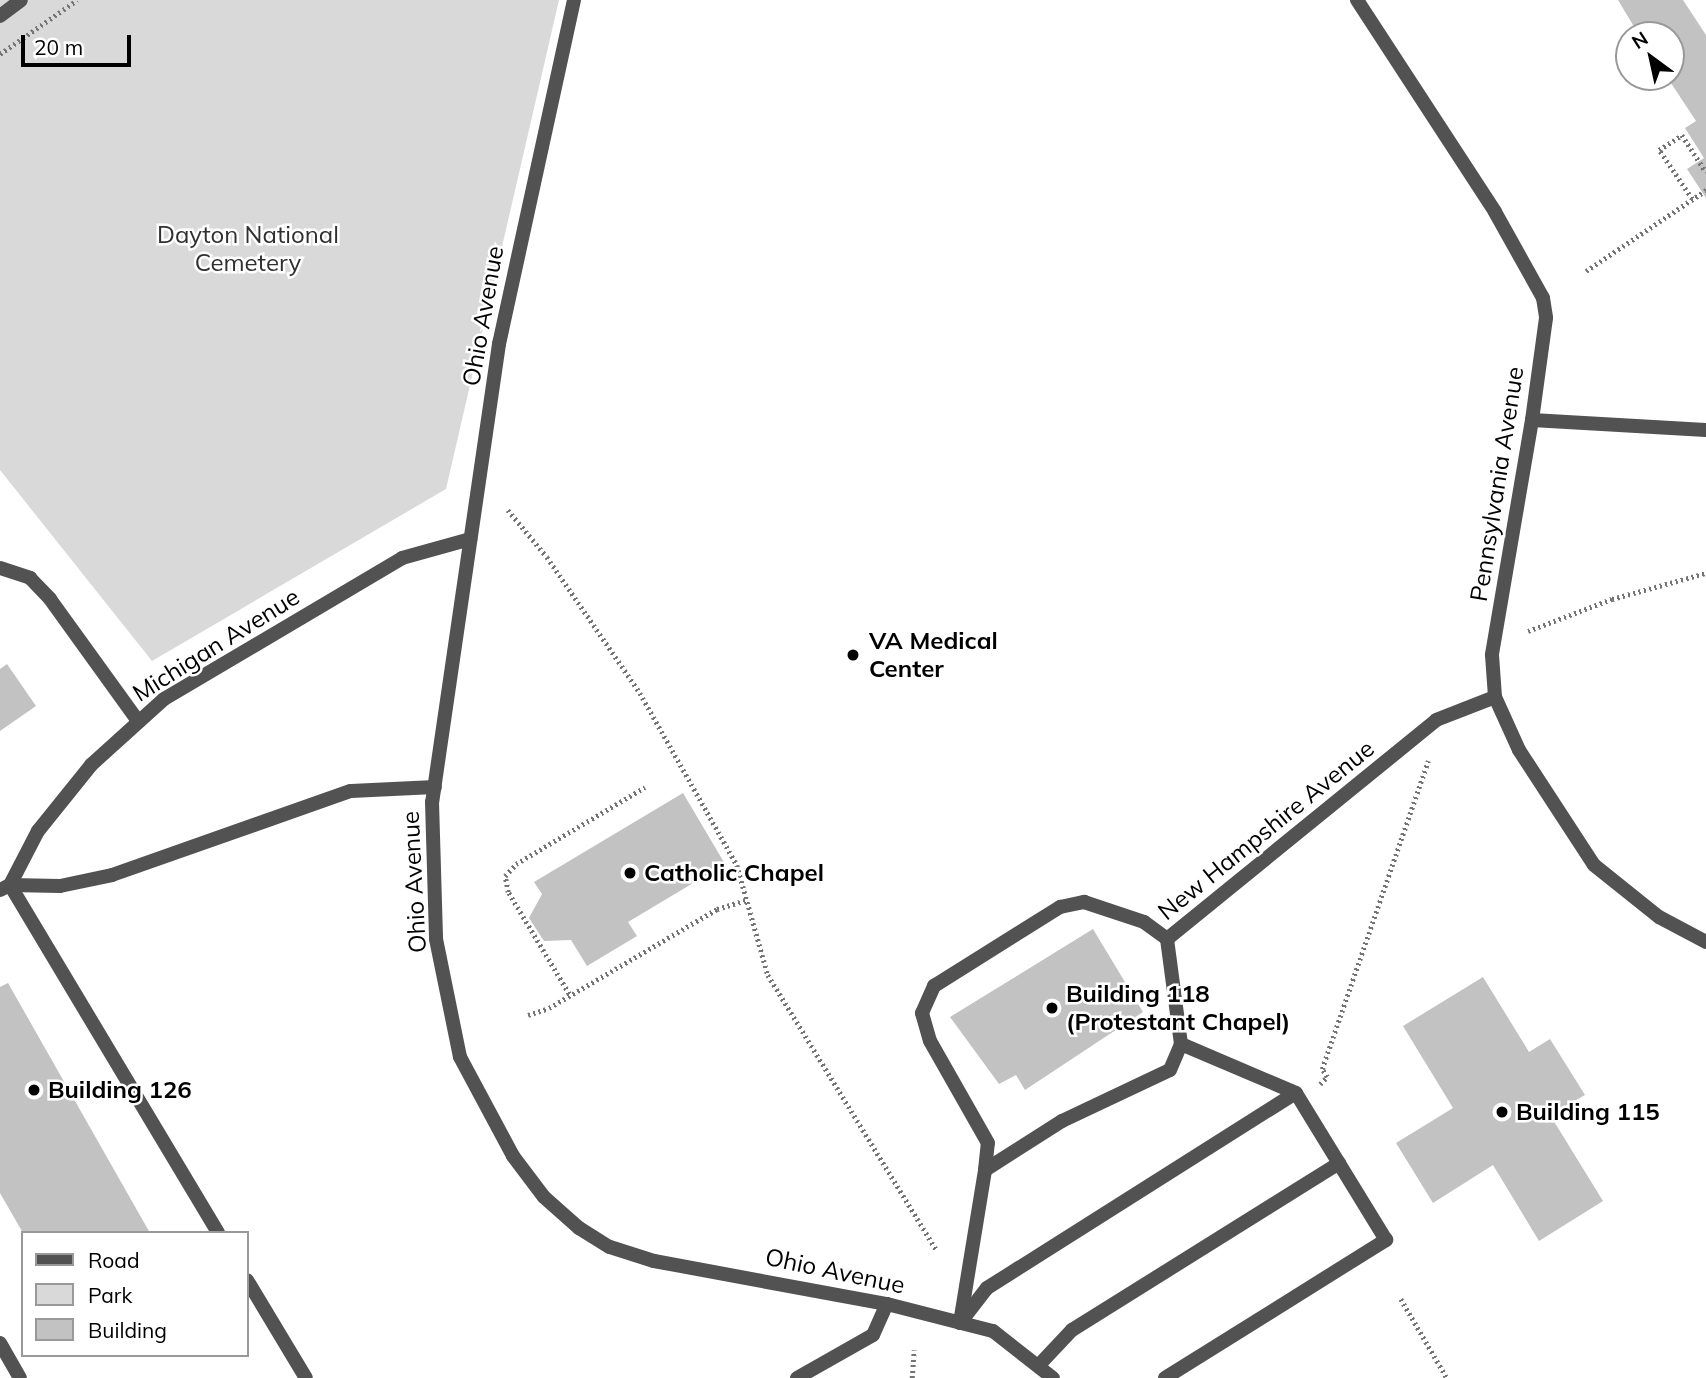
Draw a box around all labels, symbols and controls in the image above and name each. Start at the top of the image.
scale bar [24,21,135,65]
north arrow [1615,21,1685,91]
text: N [1627,26,1652,54]
text: 20 m [34,34,83,60]
park label: Dayton National Cemetery [157,221,339,277]
street label: Ohio Avenue [457,244,509,388]
street label: Pennsylvania Avenue [1464,365,1530,603]
street label: Michigan Avenue [127,582,305,708]
place label: VA Medical Center [869,627,998,683]
marker: VA Medical Center [843,645,863,665]
street label: New Hampshire Avenue [1152,734,1380,926]
street label: Ohio Avenue [396,810,432,954]
place label: Catholic Chapel [644,859,824,887]
marker: Catholic Chapel [622,865,638,881]
place label: Building 118 (Protestant Chapel) [1066,980,1290,1036]
marker: Building 118 (Protestant Chapel) [1044,1000,1060,1016]
place label: Building 126 [48,1076,192,1104]
marker: Building 126 [26,1082,42,1098]
place label: Building 115 [1516,1098,1660,1126]
marker: Building 115 [1494,1104,1510,1120]
legend [21,1231,248,1357]
street label: Ohio Avenue [763,1242,907,1300]
text: Road [88,1247,139,1273]
text: Park [88,1282,132,1308]
text: Building [88,1317,167,1343]

